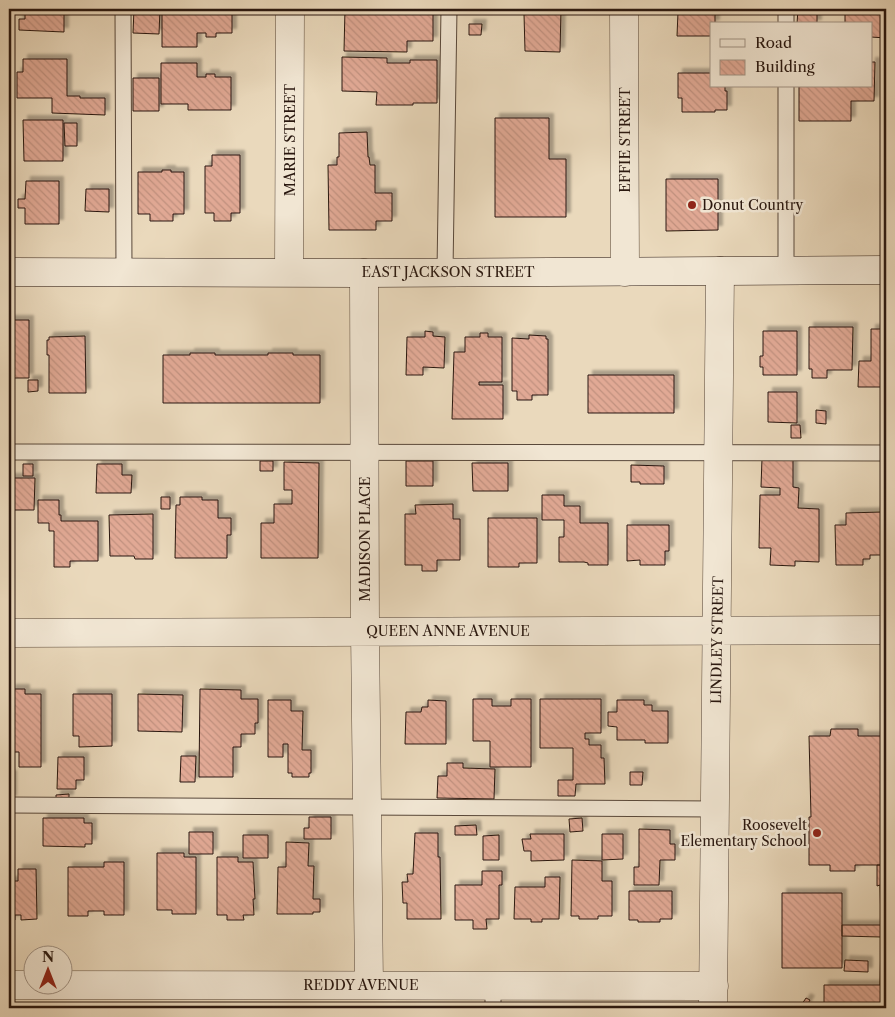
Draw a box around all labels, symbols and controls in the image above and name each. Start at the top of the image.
legend [710,22,872,88]
text: Road [755,33,792,52]
text: Building [755,57,815,76]
street label: MARIE STREET [281,83,299,196]
street label: EFFIE STREET [616,87,634,193]
place label: Donut Country [702,196,804,214]
marker: Donut Country [686,199,698,211]
street label: EAST JACKSON STREET [362,263,535,281]
street label: MADISON PLACE [356,477,374,601]
street label: LINDLEY STREET [707,575,727,704]
street label: QUEEN ANNE AVENUE [366,622,530,640]
place label: Roosevelt Elementary School [681,816,807,850]
marker: Roosevelt Elementary School [811,827,823,839]
north arrow [22,944,72,994]
text: N [42,948,54,966]
street label: REDDY AVENUE [303,976,419,994]

